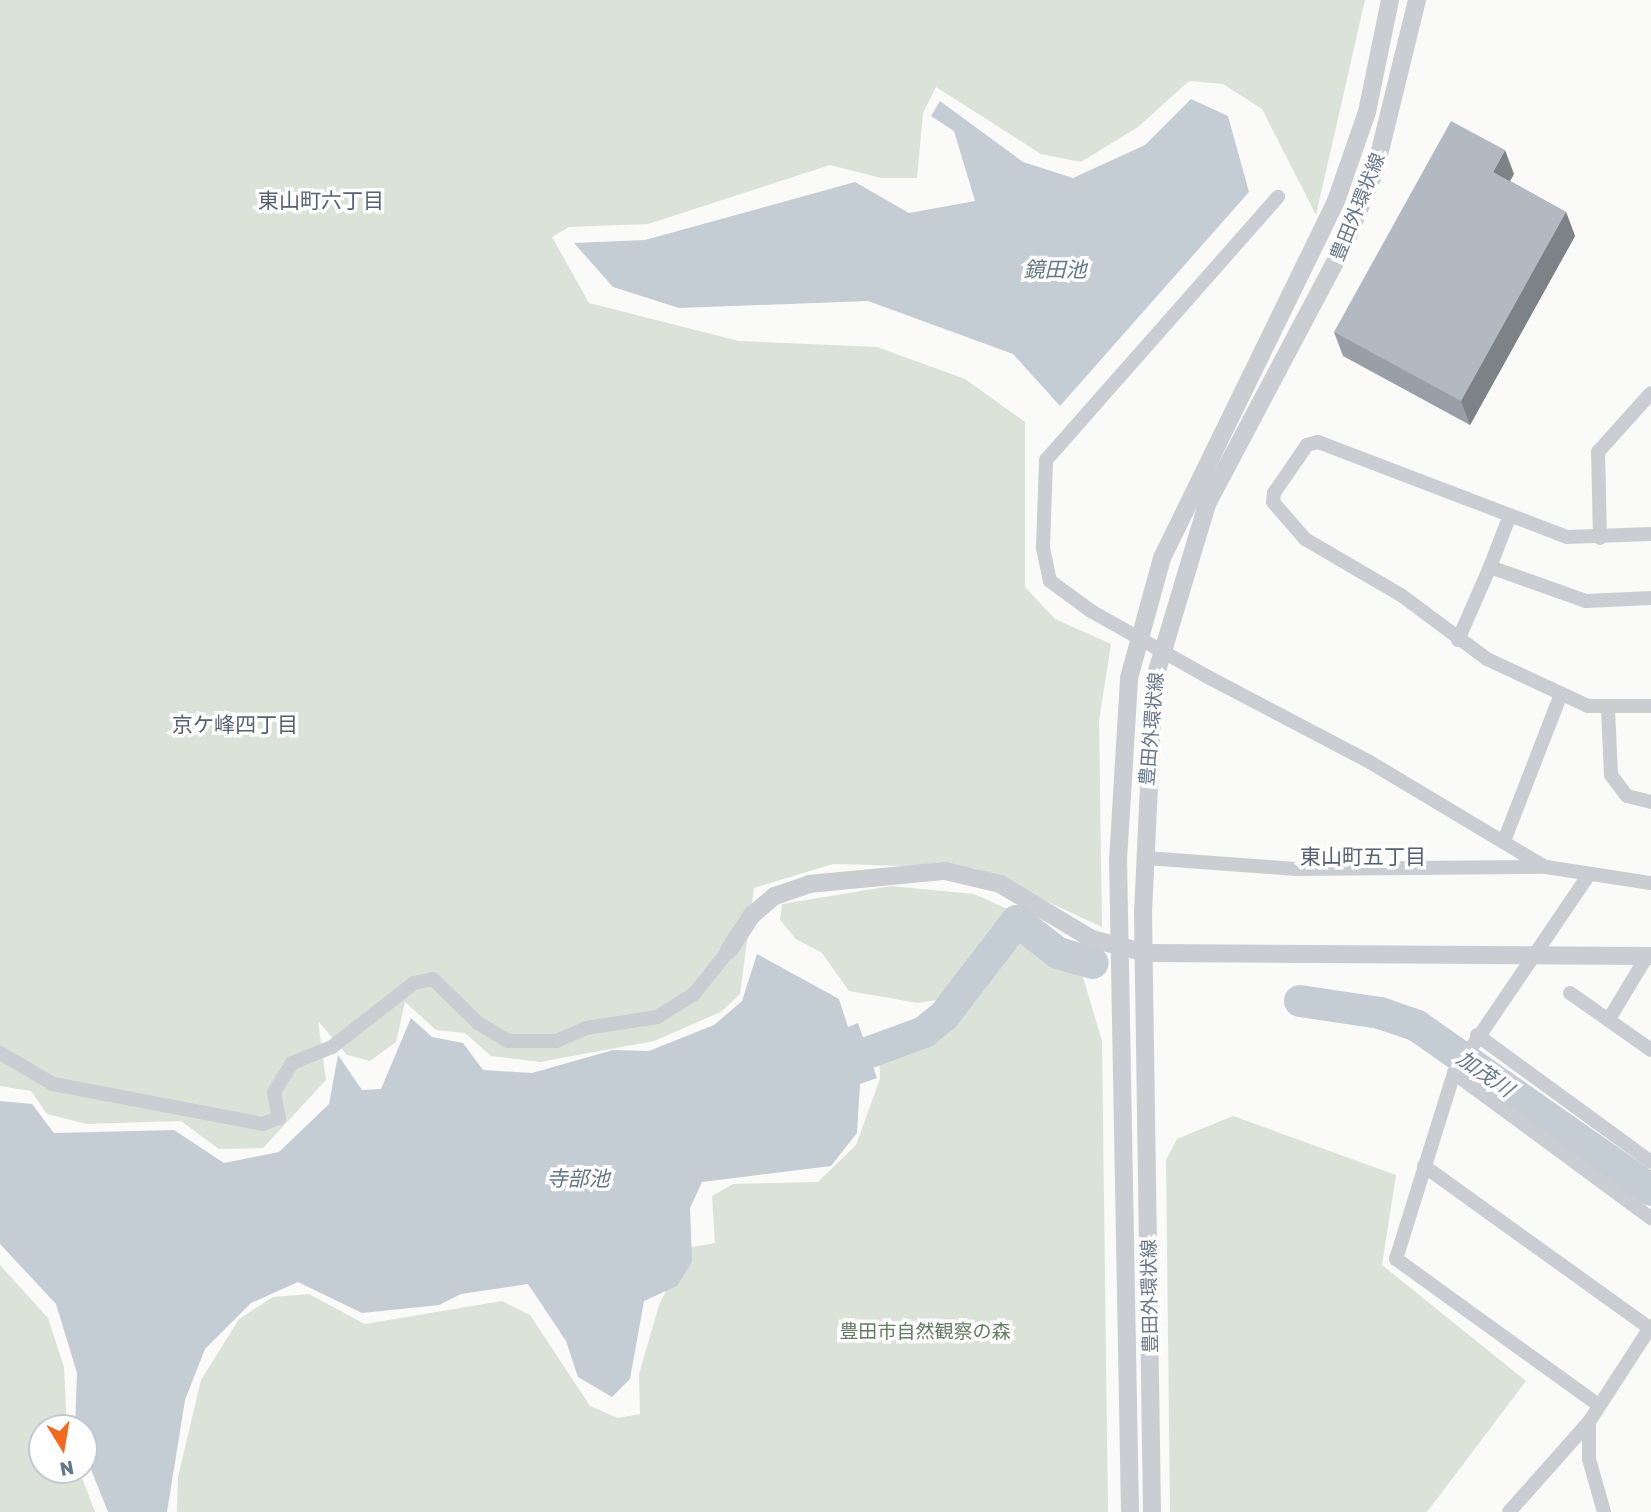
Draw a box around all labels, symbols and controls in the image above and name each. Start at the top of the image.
street label: 豊田外環状線 [1326,150,1390,264]
district label: 東山町六丁目 [258,188,384,214]
water label: 鏡田池 [1024,257,1086,283]
street label: 豊田外環状線 [1136,671,1168,787]
district label: 京ケ峰四丁目 [172,712,298,738]
district label: 東山町五丁目 [1300,844,1426,870]
water label: 加茂川 [1452,1046,1518,1102]
water label: 寺部池 [547,1166,609,1192]
street label: 豊田外環状線 [1138,1239,1162,1353]
park label: 豊田市自然観察の森 [840,1321,1010,1343]
north arrow [28,1414,98,1484]
text: N [58,1456,76,1481]

